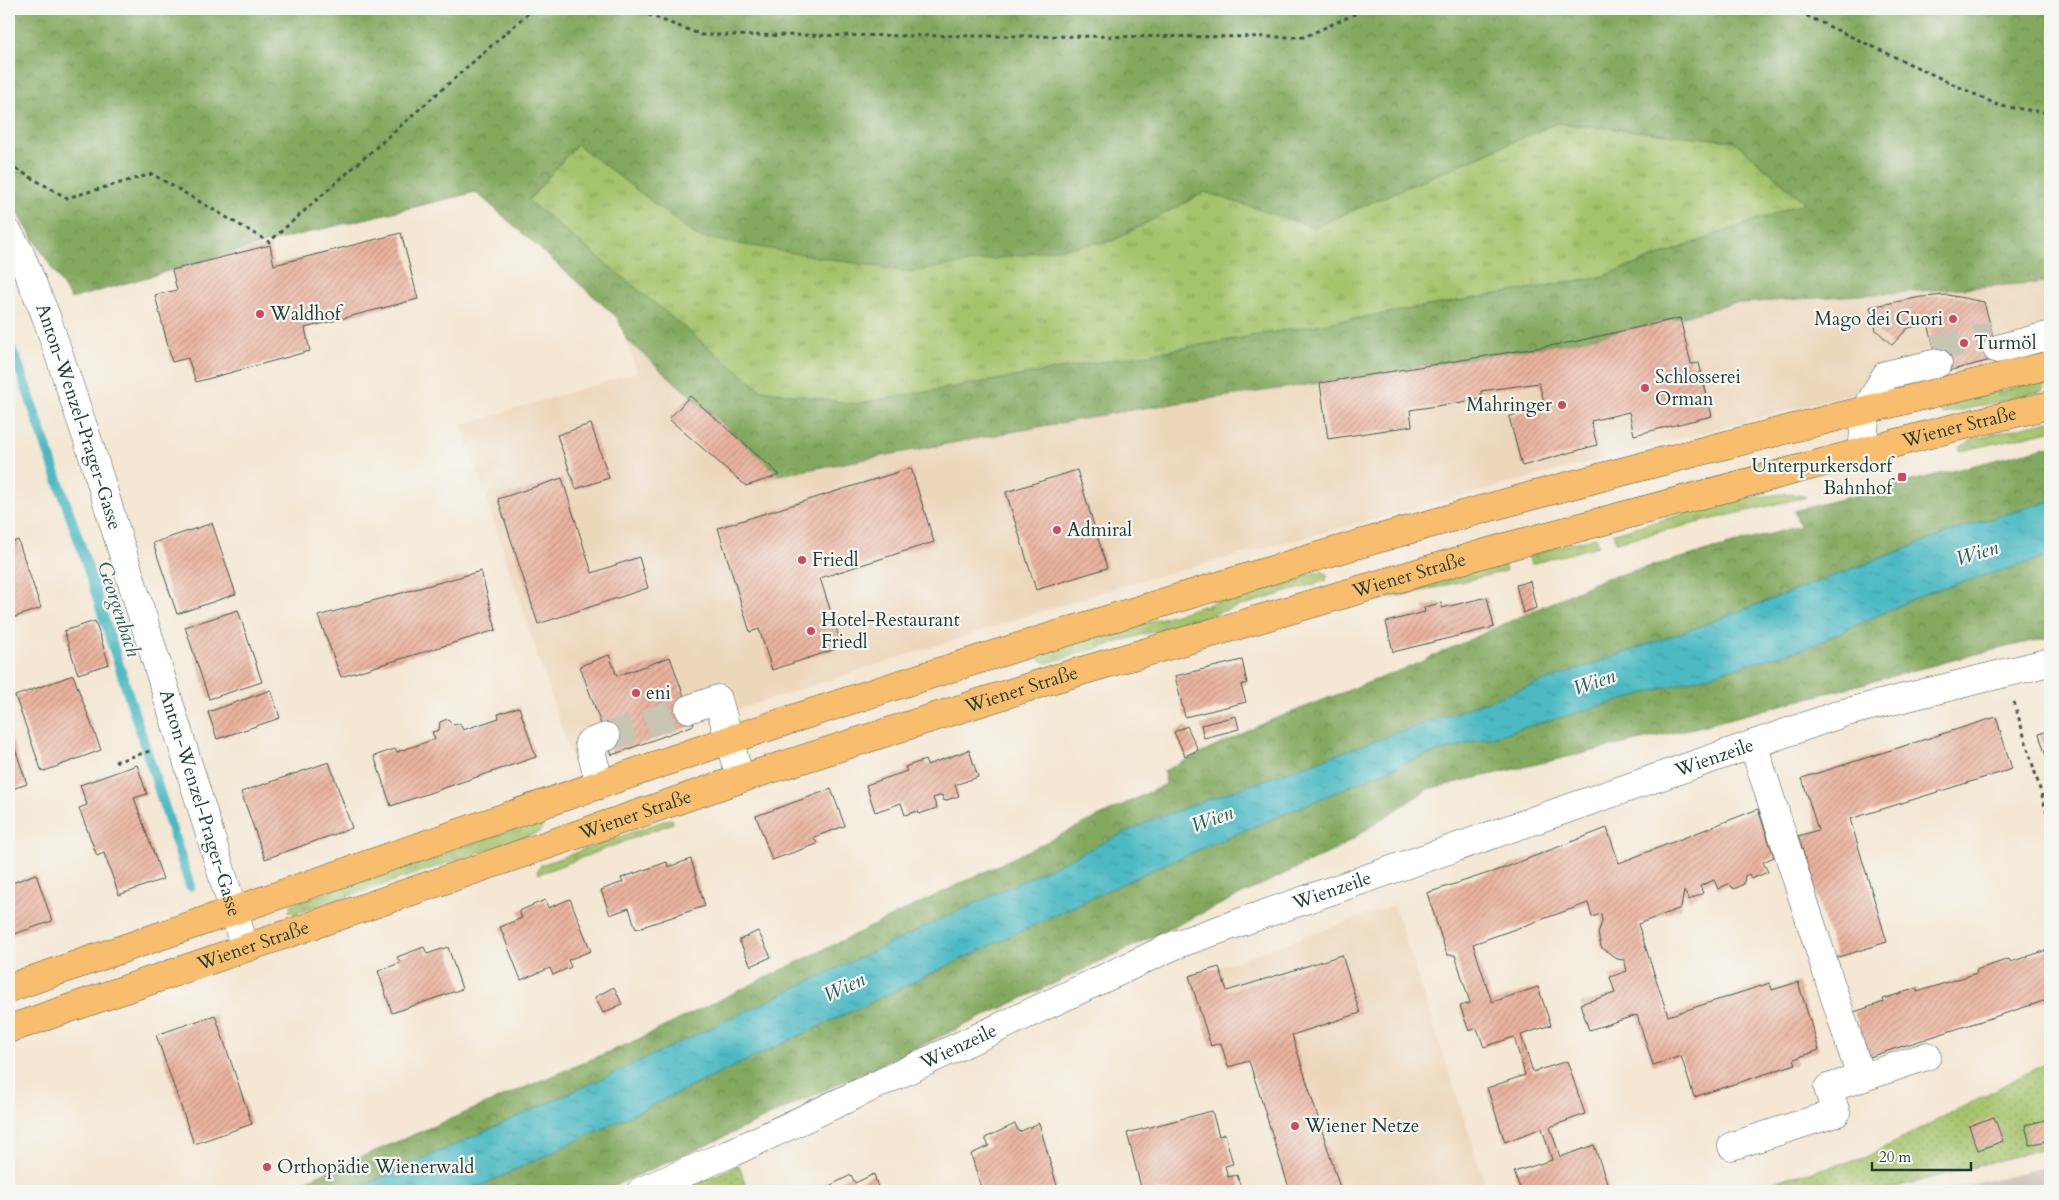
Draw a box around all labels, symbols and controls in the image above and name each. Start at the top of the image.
street label: Anton-Wenzel-Prager-Gasse [29,300,128,533]
place label: Waldhof [269,301,344,327]
place label: Mago dei Cuori [1814,306,1943,332]
marker: Waldhof [254,308,266,320]
marker: Mago dei Cuori [1947,313,1959,325]
place label: Turmöl [1974,330,2037,356]
marker: Turmöl [1958,337,1970,349]
place label: Schlosserei Orman [1655,364,1741,412]
marker: Schlosserei Orman [1639,382,1651,394]
place label: Mahringer [1466,392,1552,418]
marker: Mahringer [1556,399,1568,411]
street label: Wiener Straße [1898,400,2019,454]
place label: Unterpurkersdorf Bahnhof [1751,453,1895,501]
marker: Unterpurkersdorf Bahnhof [1896,471,1908,483]
place label: Admiral [1067,517,1132,543]
marker: Admiral [1051,524,1063,536]
water label: Wien [1952,534,2002,572]
street label: Wiener Straße [1348,546,1469,605]
place label: Friedl [812,547,859,573]
marker: Friedl [796,554,808,566]
water label: Georgenbach [91,558,147,661]
place label: Hotel-Restaurant Friedl [821,607,960,655]
marker: Hotel-Restaurant Friedl [805,625,817,637]
street label: Wiener Straße [961,660,1081,720]
water label: Wien [1569,662,1619,702]
place label: eni [646,680,671,706]
street label: Anton-Wenzel-Prager-Gasse [153,686,248,920]
marker: eni [630,687,642,699]
street label: Wienzeile [1671,732,1757,784]
street label: Wiener Straße [575,784,695,846]
water label: Wien [1187,799,1237,839]
street label: Wienzeile [1288,865,1375,917]
street label: Wiener Straße [193,914,313,977]
water label: Wien [819,966,869,1008]
street label: Wienzeile [915,1017,1001,1076]
place label: Wiener Netze [1304,1113,1419,1139]
marker: Wiener Netze [1289,1120,1301,1132]
scale bar [1872,1140,1970,1172]
text: 20 m [1879,1147,1911,1167]
place label: Orthopädie Wienerwald [277,1154,474,1180]
marker: Orthopädie Wienerwald [261,1161,273,1173]

